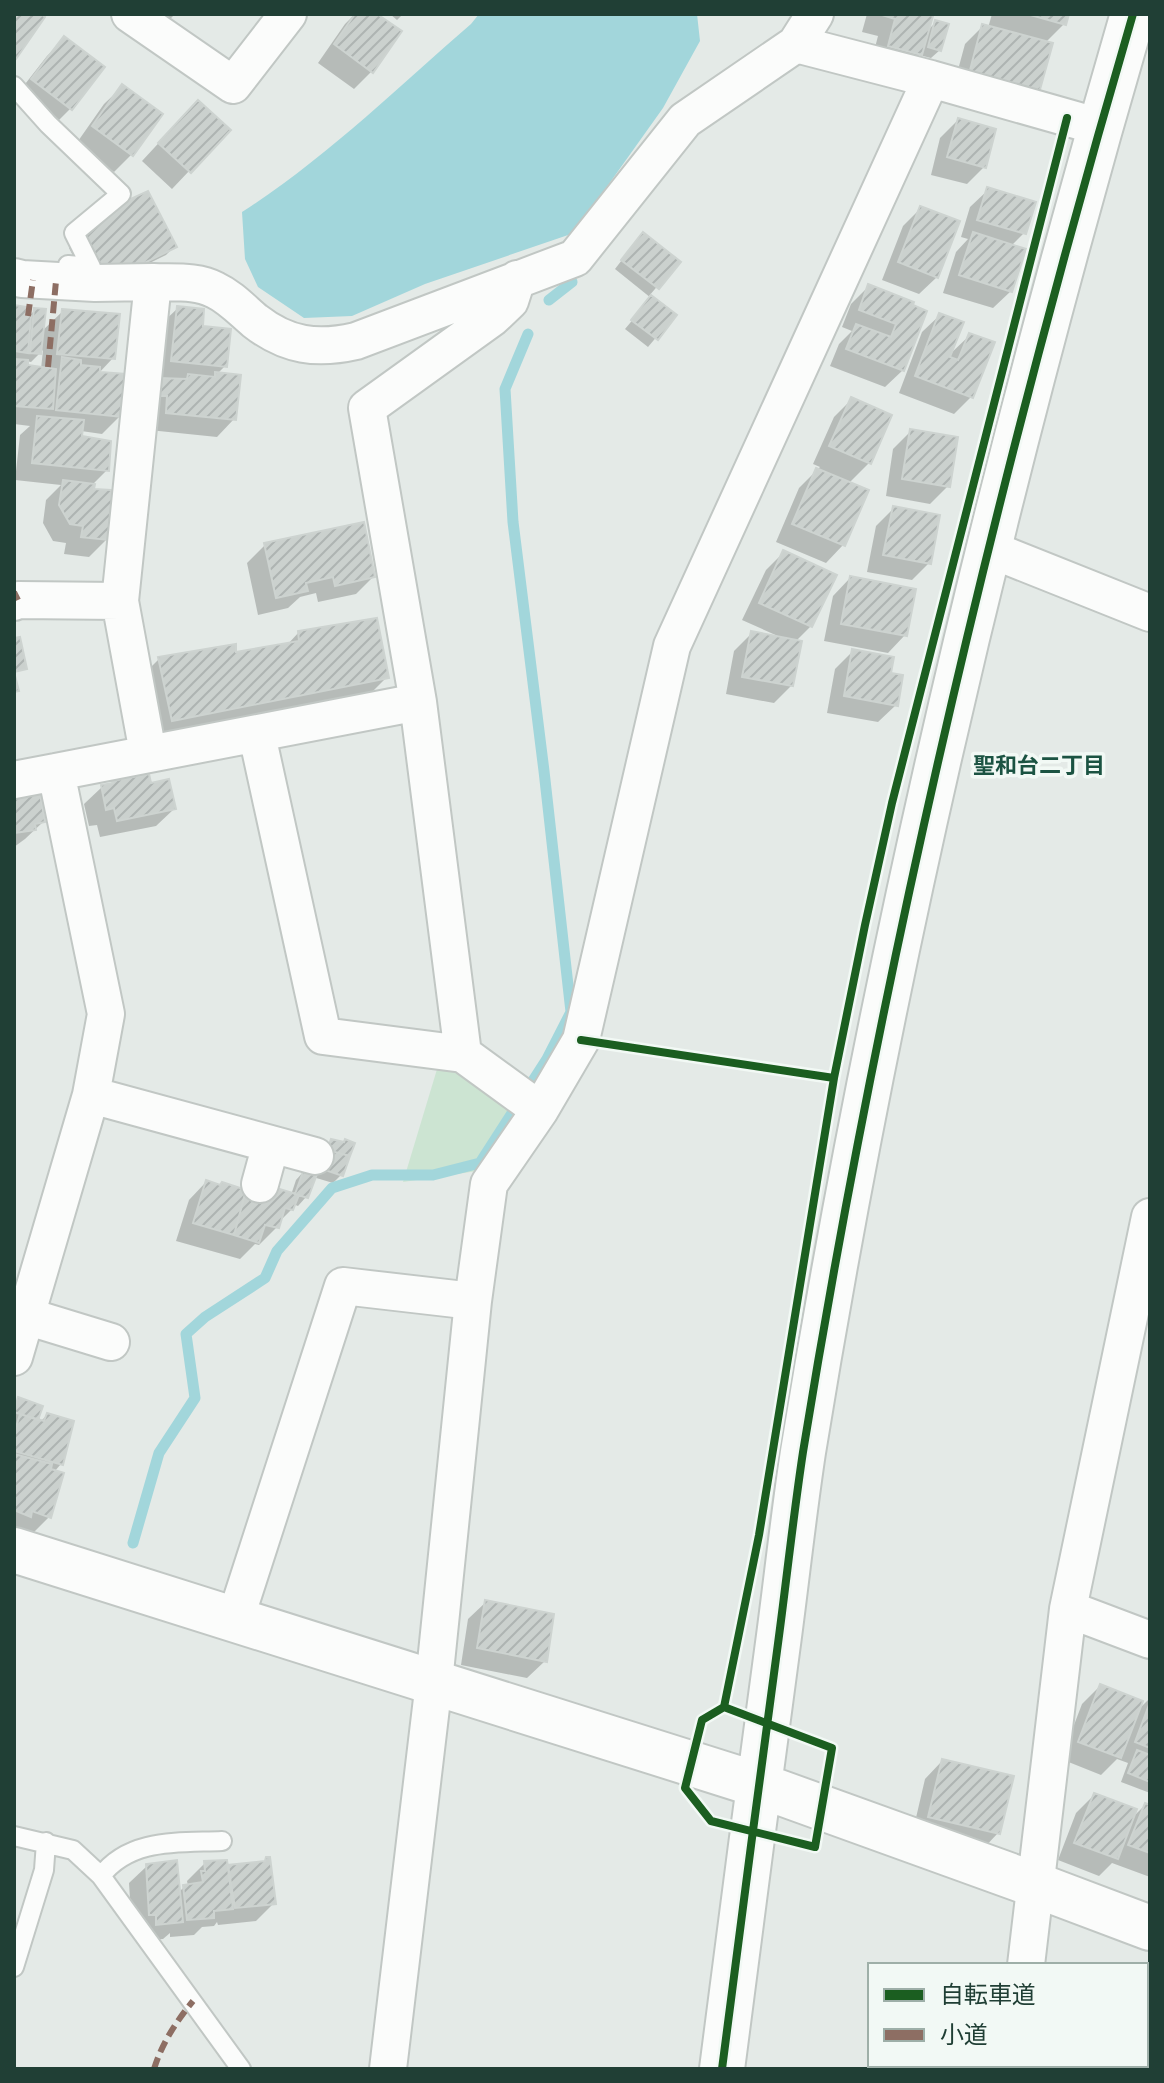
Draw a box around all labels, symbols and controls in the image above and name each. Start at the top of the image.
district label: 聖和台二丁目 [973,752,1105,779]
legend [868,1963,1148,2067]
text: 自転車道 [940,1981,1036,2009]
text: 小道 [940,2021,988,2049]

